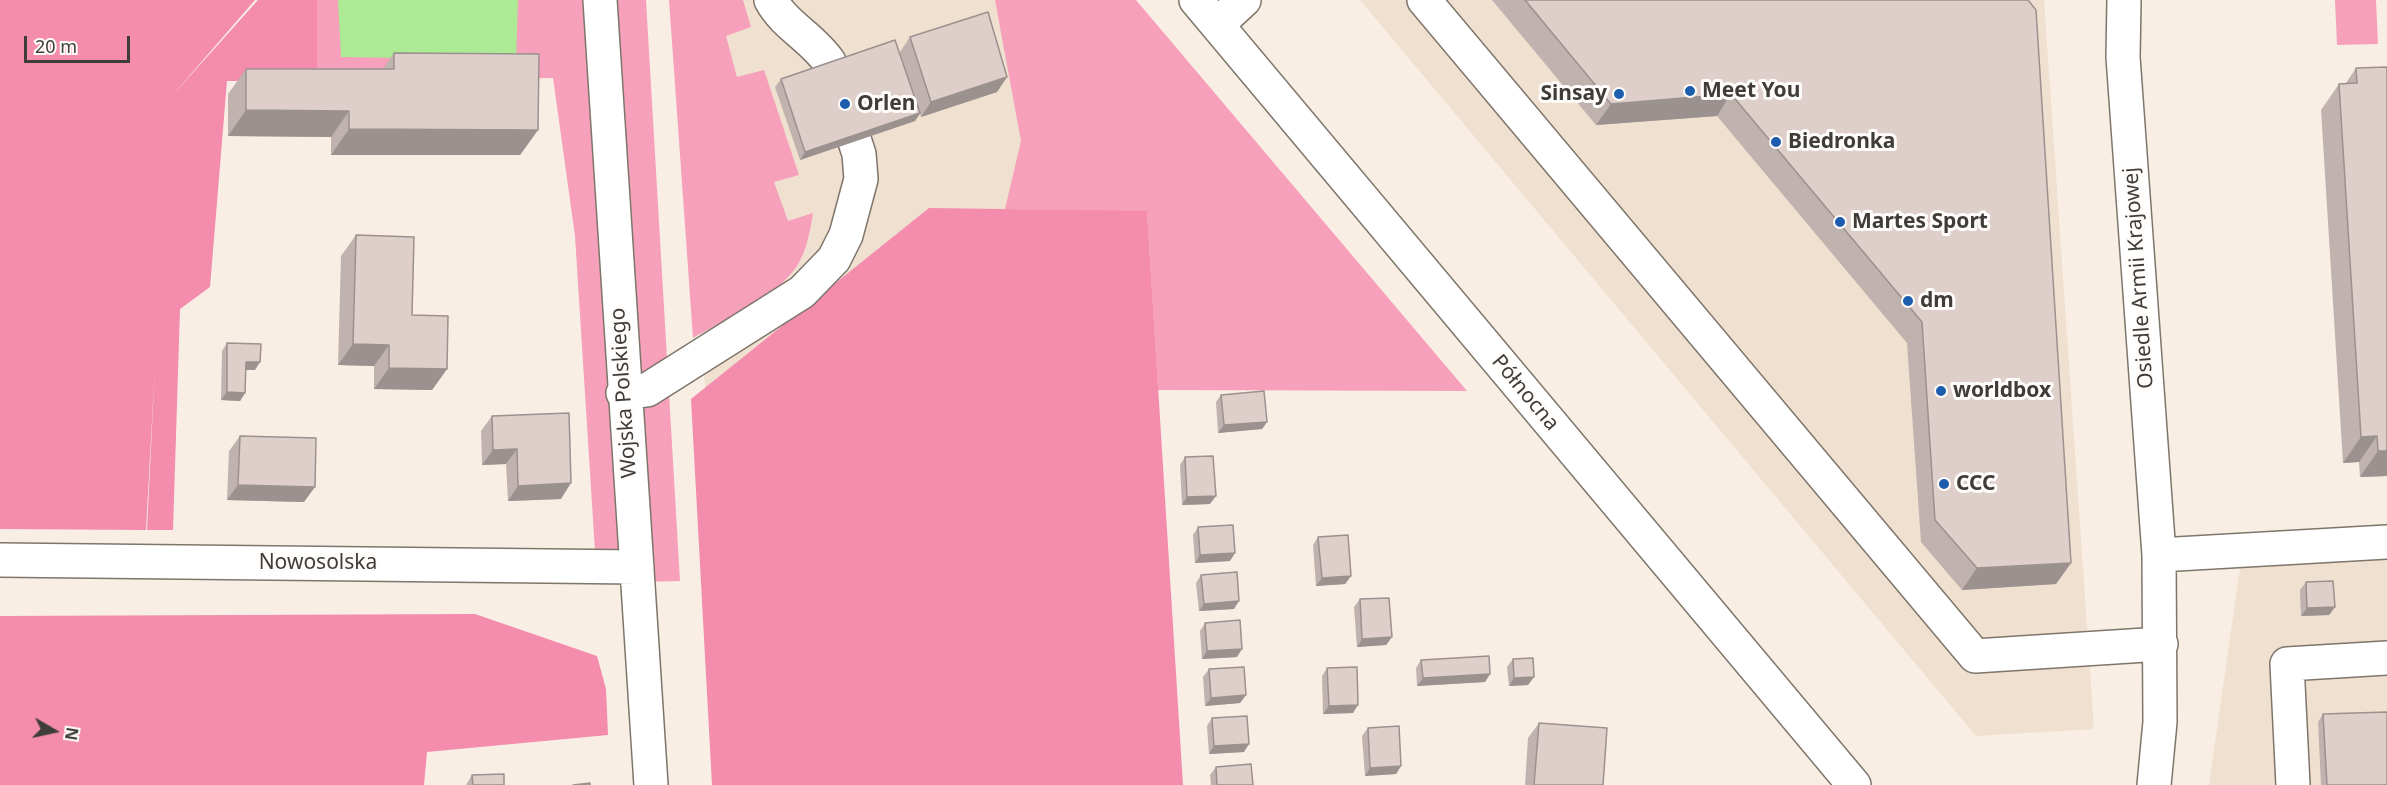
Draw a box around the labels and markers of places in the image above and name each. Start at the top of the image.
place label: Meet You [1702,78,1800,104]
place label: Sinsay [1540,81,1607,107]
marker: Meet You [1683,84,1697,98]
marker: Sinsay [1612,87,1626,101]
place label: Orlen [857,91,915,117]
marker: Orlen [838,97,852,111]
place label: Biedronka [1788,129,1895,155]
marker: Biedronka [1769,135,1783,149]
place label: Martes Sport [1852,209,1988,235]
marker: Martes Sport [1833,215,1847,229]
place label: dm [1920,288,1954,314]
marker: dm [1901,294,1915,308]
place label: worldbox [1953,378,2051,404]
marker: worldbox [1934,384,1948,398]
place label: CCC [1956,471,1996,497]
marker: CCC [1937,477,1951,491]

